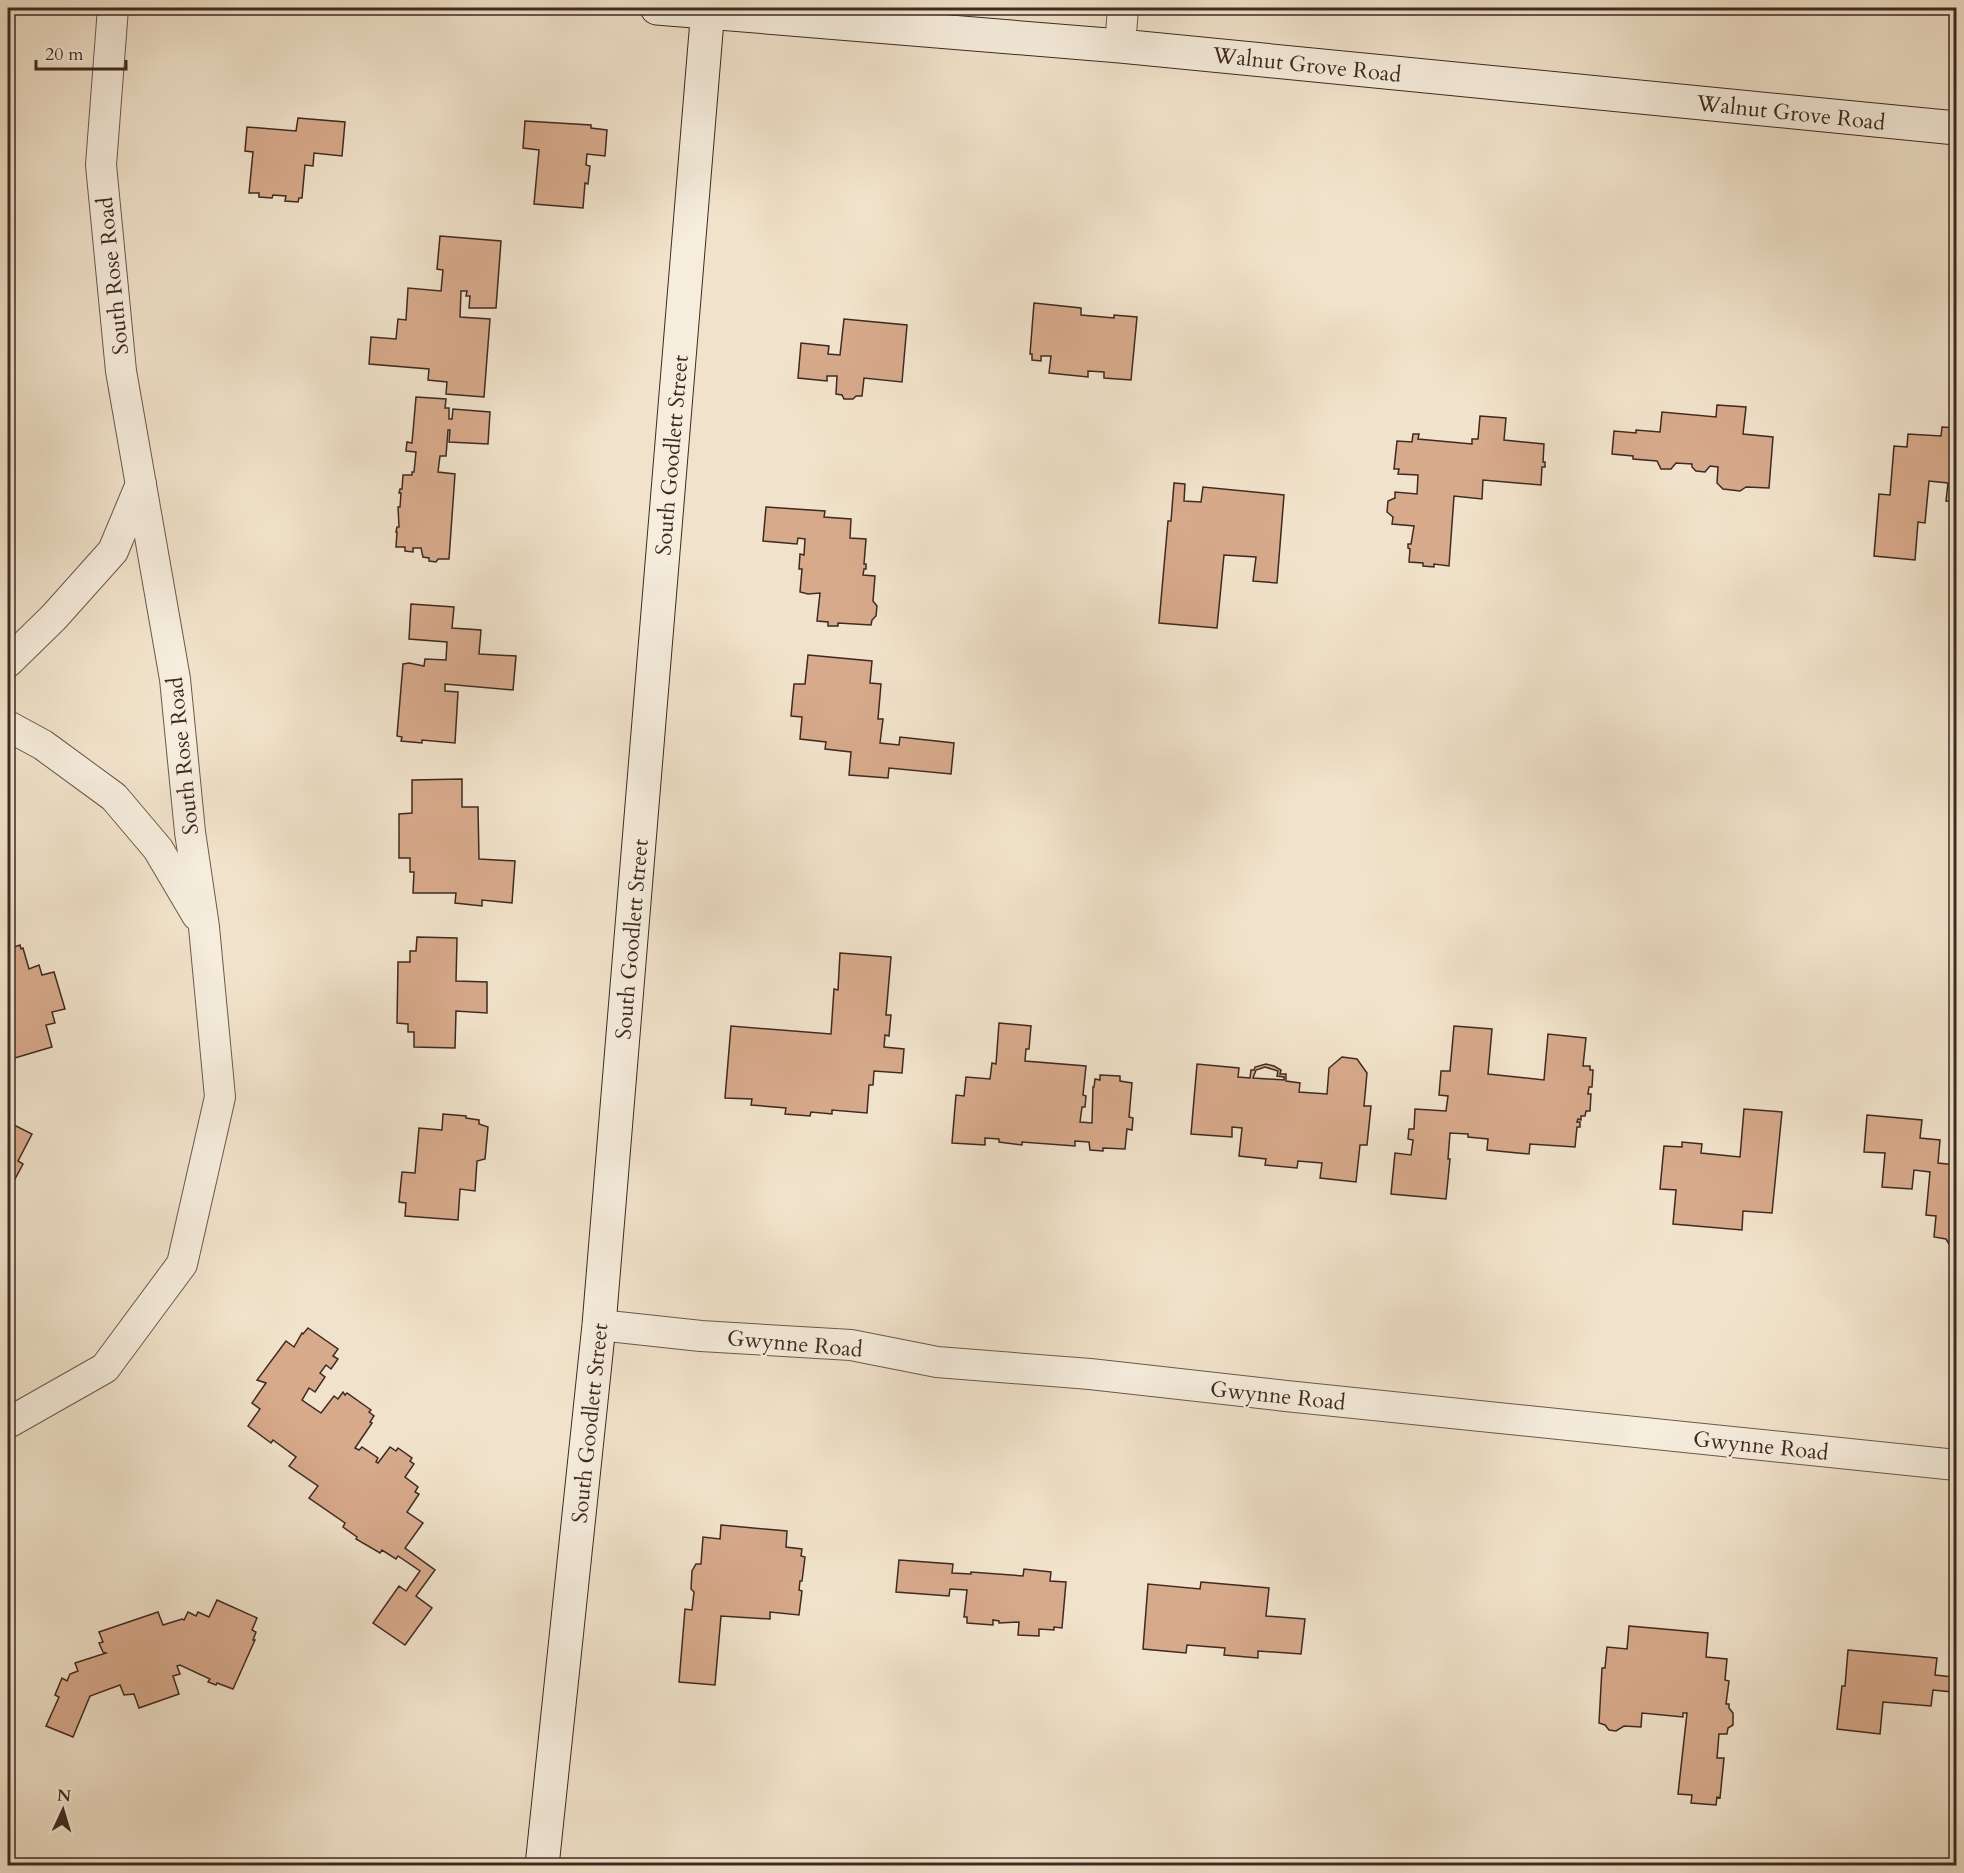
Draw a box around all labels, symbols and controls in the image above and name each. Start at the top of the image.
scale bar [36,33,126,71]
street label: Walnut Grove Road [1210,40,1403,90]
text: 20 m [45,42,84,67]
street label: Walnut Grove Road [1694,88,1887,138]
street label: South Rose Road [90,195,136,356]
street label: South Goodlett Street [648,354,696,557]
street label: South Rose Road [160,675,206,836]
street label: South Goodlett Street [608,838,656,1041]
street label: South Goodlett Street [565,1321,615,1525]
street label: Gwynne Road [726,1323,864,1365]
street label: Gwynne Road [1209,1374,1347,1418]
street label: Gwynne Road [1692,1424,1830,1468]
north arrow [33,1780,93,1840]
text: N [56,1785,72,1807]

